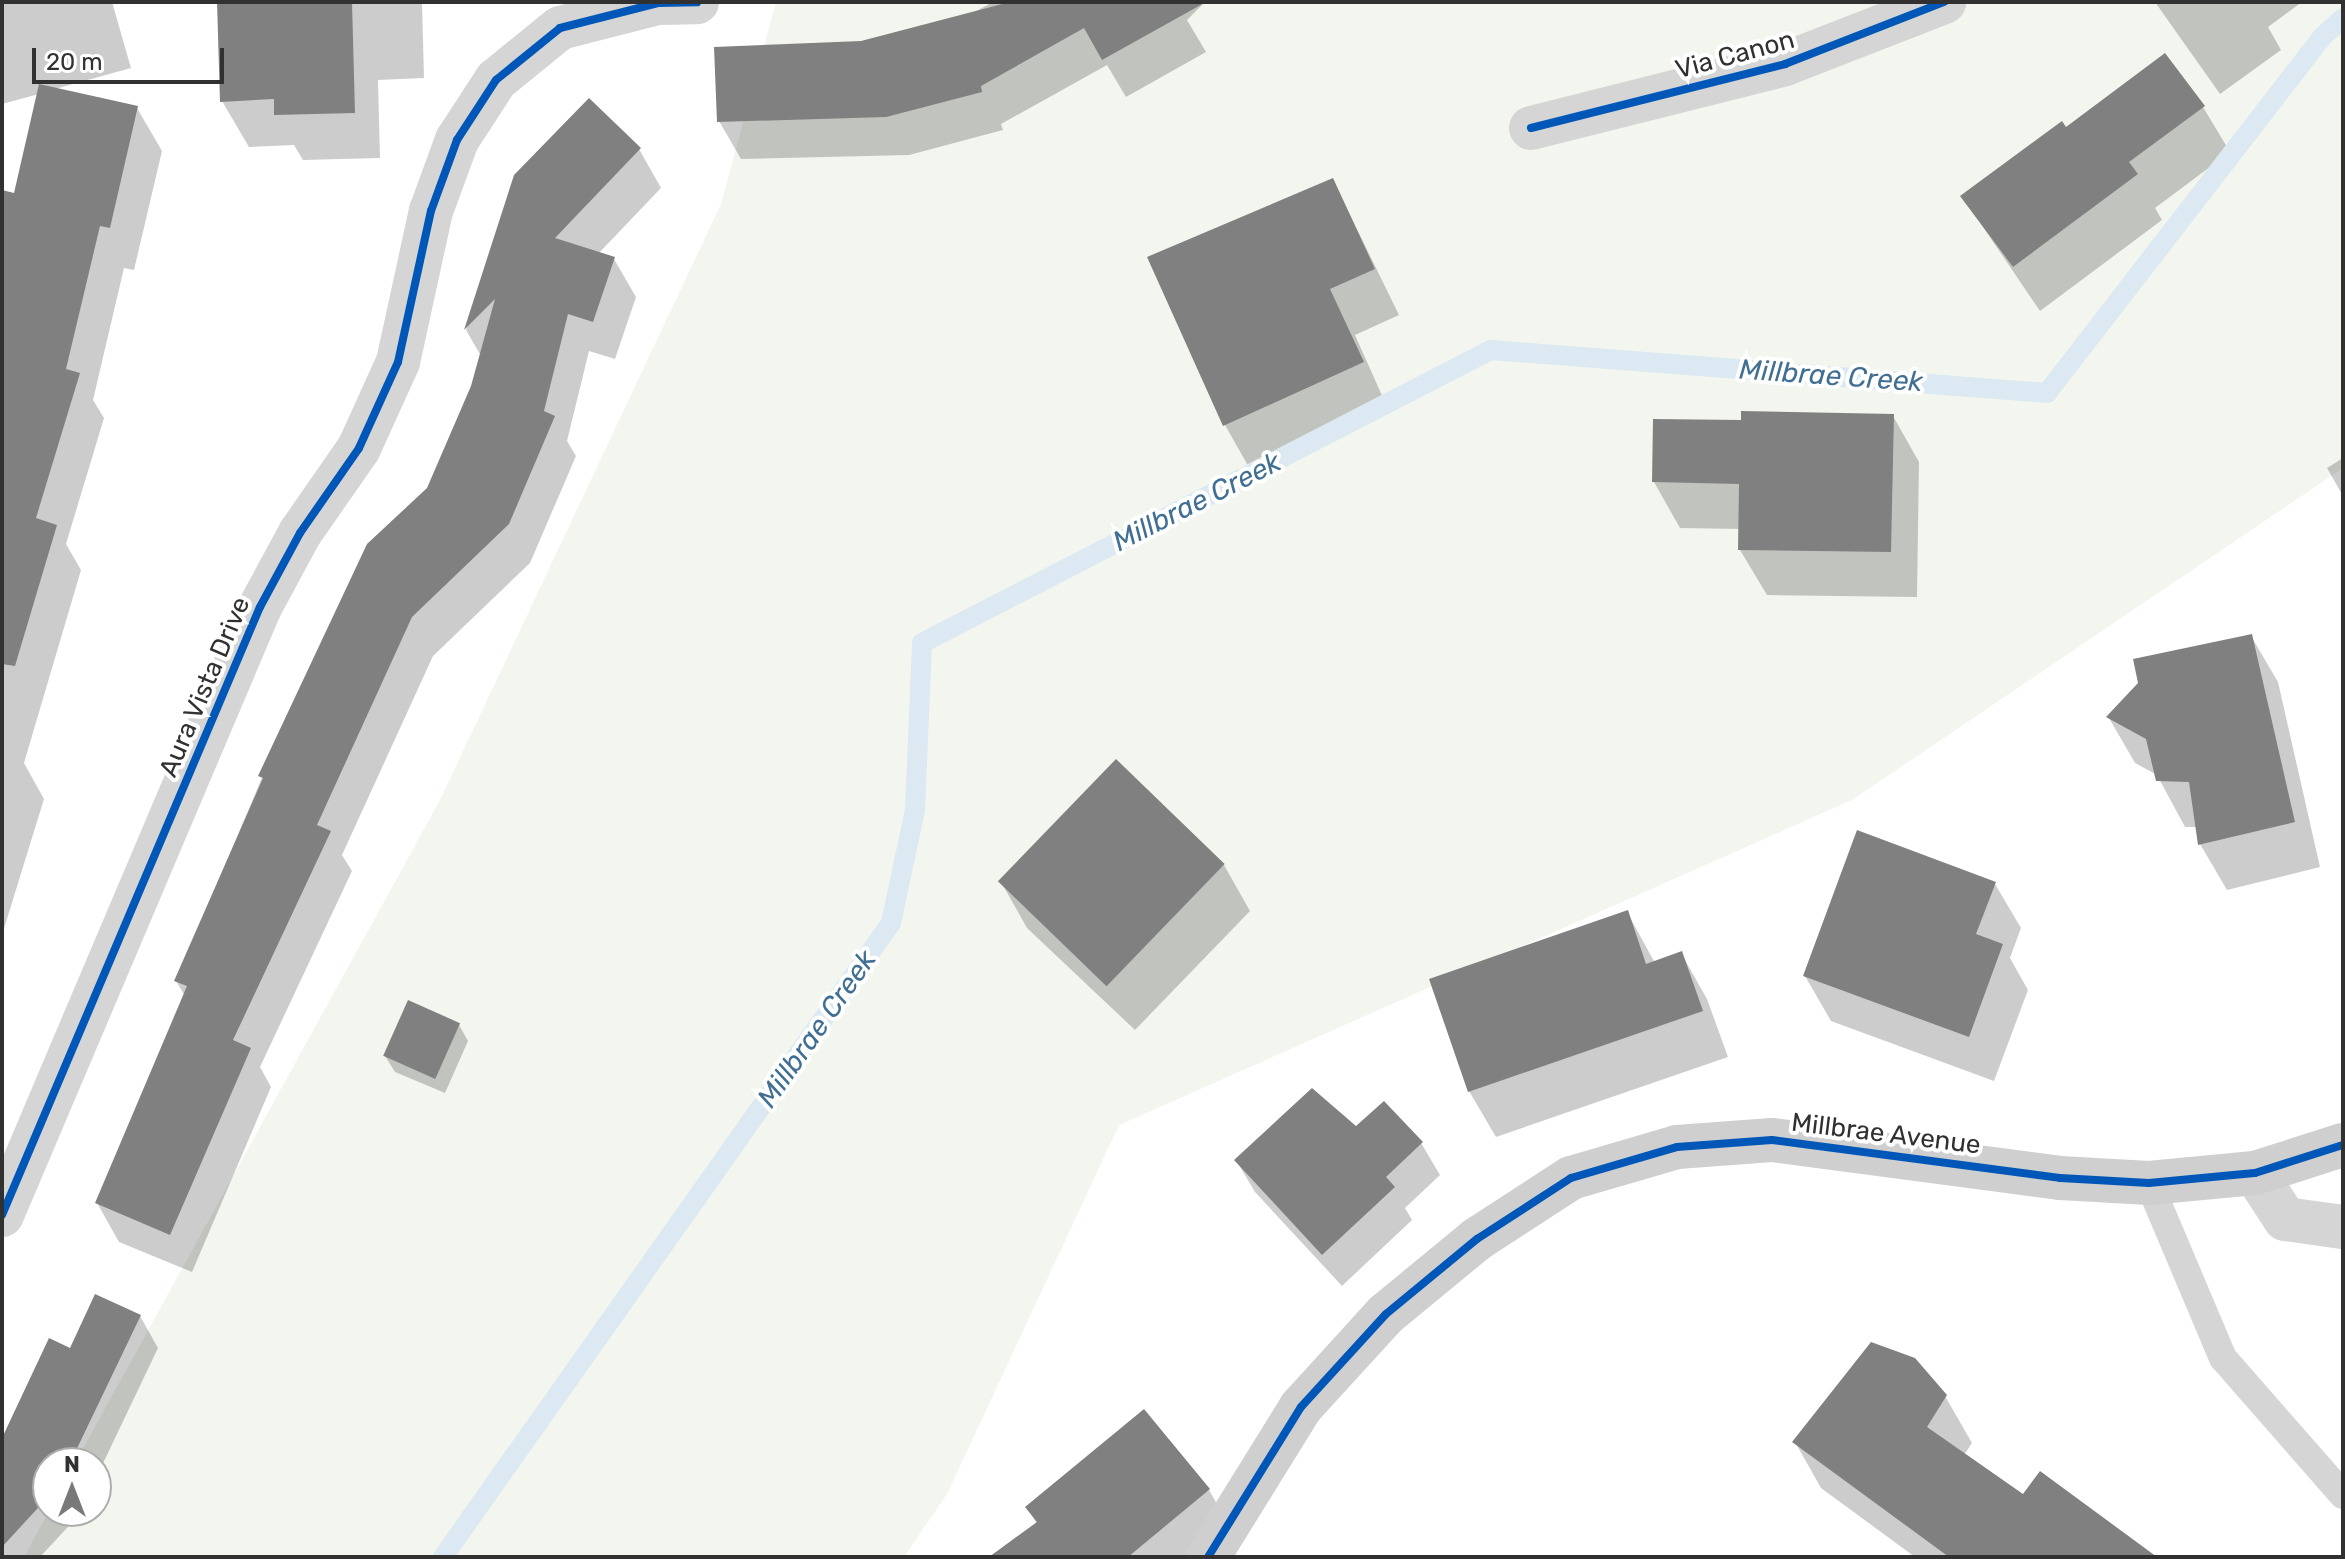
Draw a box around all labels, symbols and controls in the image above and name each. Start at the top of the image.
street label: Via Canon [1672,24,1798,86]
scale bar [36,32,228,82]
text: 20 m [46,48,103,76]
water label: Millbrae Creek [1738,353,1924,399]
water label: Millbrae Creek [1107,445,1287,559]
street label: Aura Vista Drive [153,592,257,782]
water label: Millbrae Creek [750,944,884,1114]
street label: Millbrae Avenue [1789,1107,1983,1161]
north arrow [32,1447,112,1527]
text: N [64,1451,80,1478]

